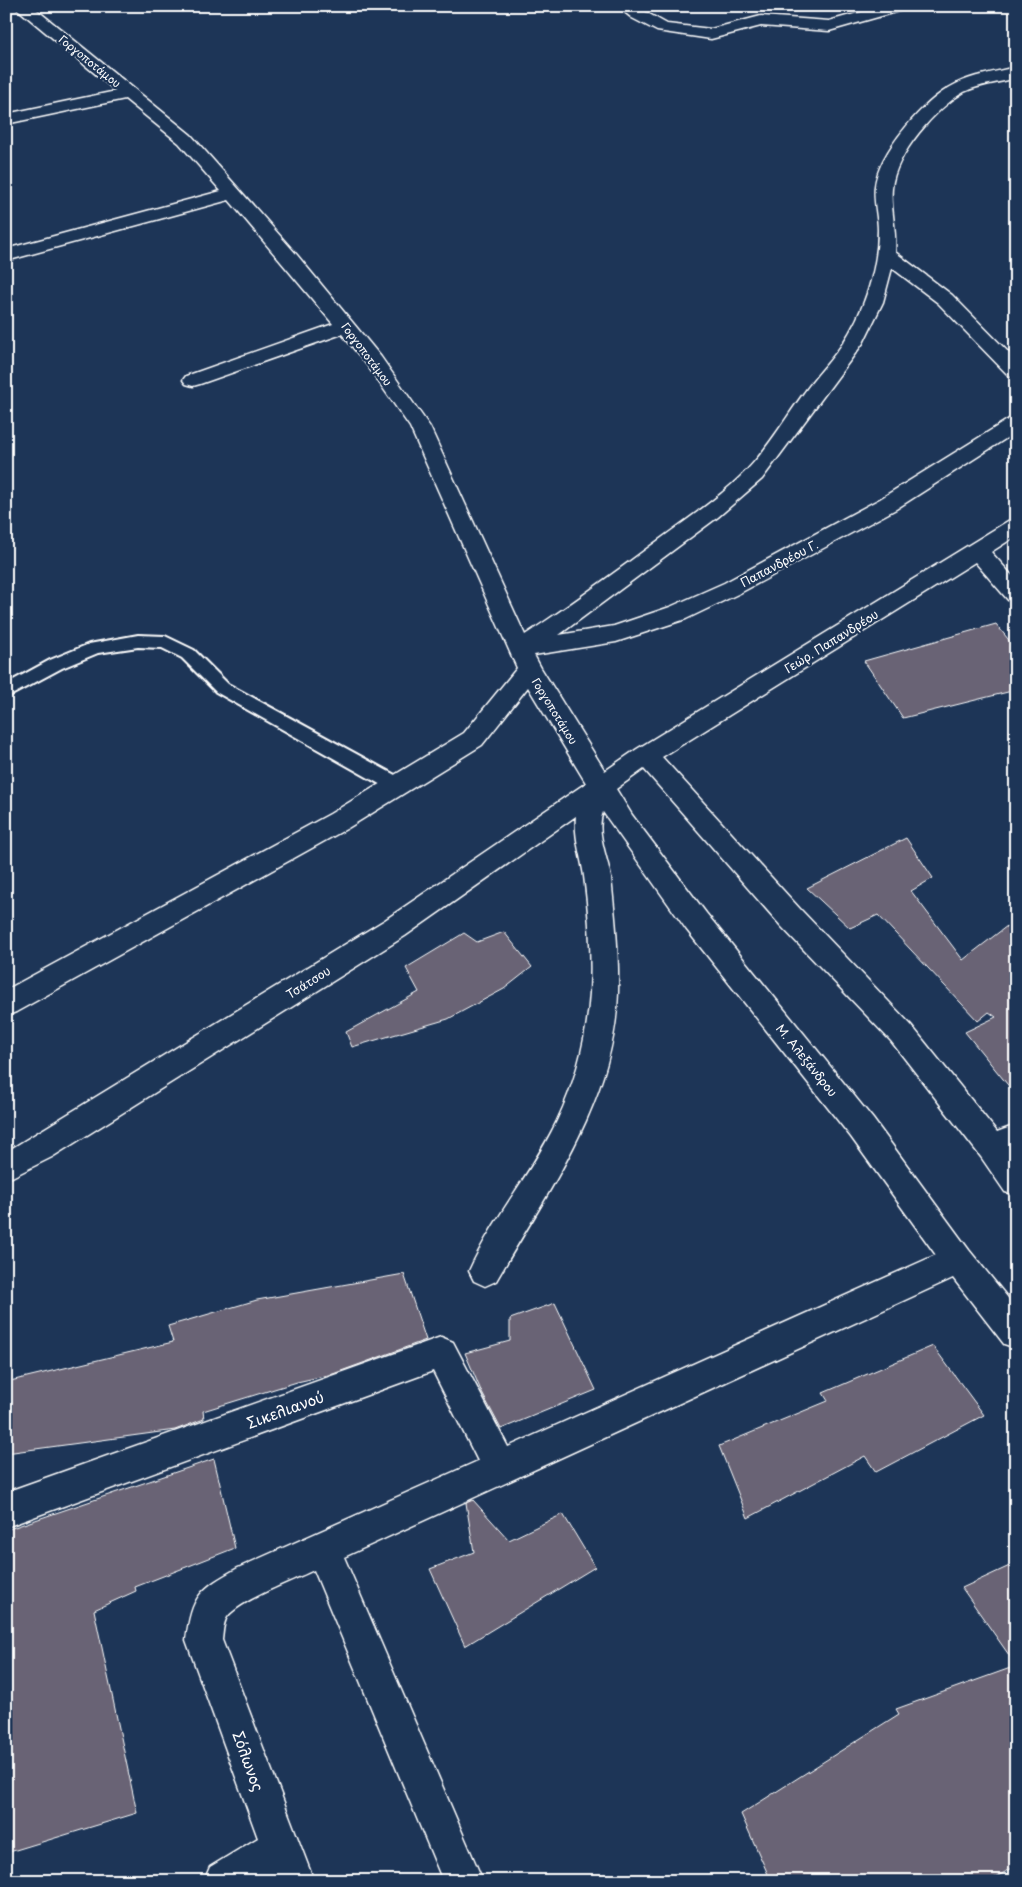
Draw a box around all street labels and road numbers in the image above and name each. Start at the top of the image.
street label: Γοργοποτάμου [55,31,125,91]
street label: Γοργοποτάμου [337,319,397,389]
street label: Παπανδρέου Γ. [737,535,821,591]
street label: Γεώρ. Παπανδρέου [780,605,882,677]
street label: Γοργοποτάμου [528,674,582,748]
street label: Τσάτσου [282,961,334,1003]
street label: Μ. Αλεξάνδρου [772,1020,842,1100]
street label: Σικελιανού [243,1384,327,1434]
street label: Σόλωνος [228,1728,271,1795]

